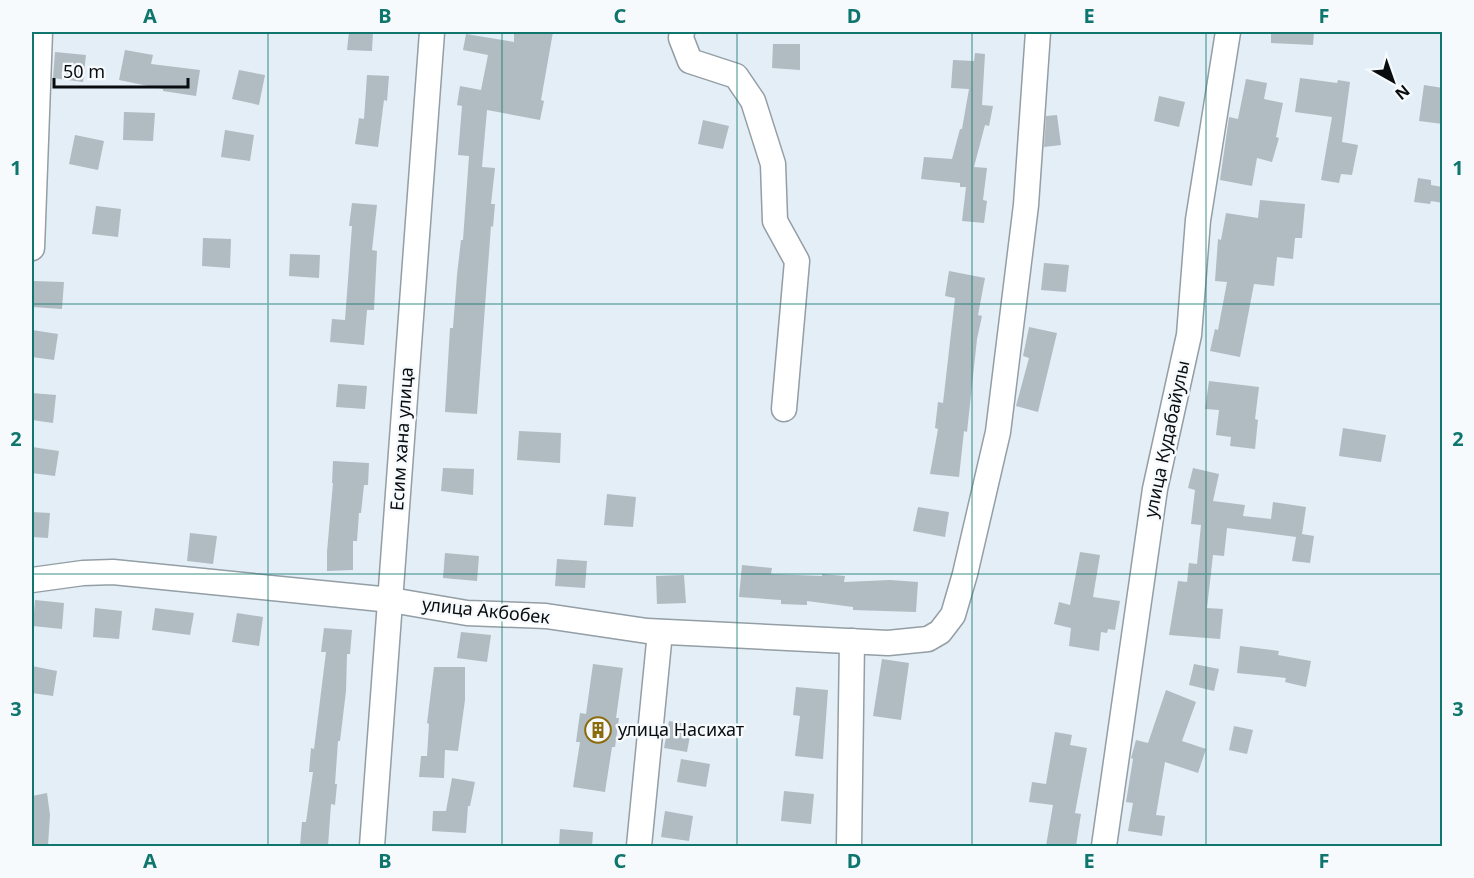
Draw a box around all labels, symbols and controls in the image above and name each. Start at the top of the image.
text: A [143,2,157,29]
text: B [378,2,392,29]
text: C [614,2,627,29]
text: D [847,2,861,29]
text: E [1083,2,1095,29]
text: F [1319,2,1329,29]
scale bar [54,51,188,89]
north arrow [1363,51,1423,111]
text: 50 m [63,59,105,83]
text: N [1391,80,1415,105]
text: 1 [10,154,22,181]
text: 1 [1452,154,1464,181]
street label: улица Кудабайулы [1138,358,1194,520]
street label: Есим хана улица [384,366,418,512]
text: 2 [10,425,22,452]
text: 2 [1452,425,1464,452]
street label: улица Акбобек [421,591,552,629]
text: 3 [10,695,22,722]
text: 3 [1452,695,1464,722]
building icon: улица Насихат [583,715,613,745]
place label: улица Насихат [618,717,745,741]
text: A [143,847,157,874]
text: B [378,847,392,874]
text: C [614,847,627,874]
text: D [847,847,861,874]
text: E [1083,847,1095,874]
text: F [1319,847,1329,874]

